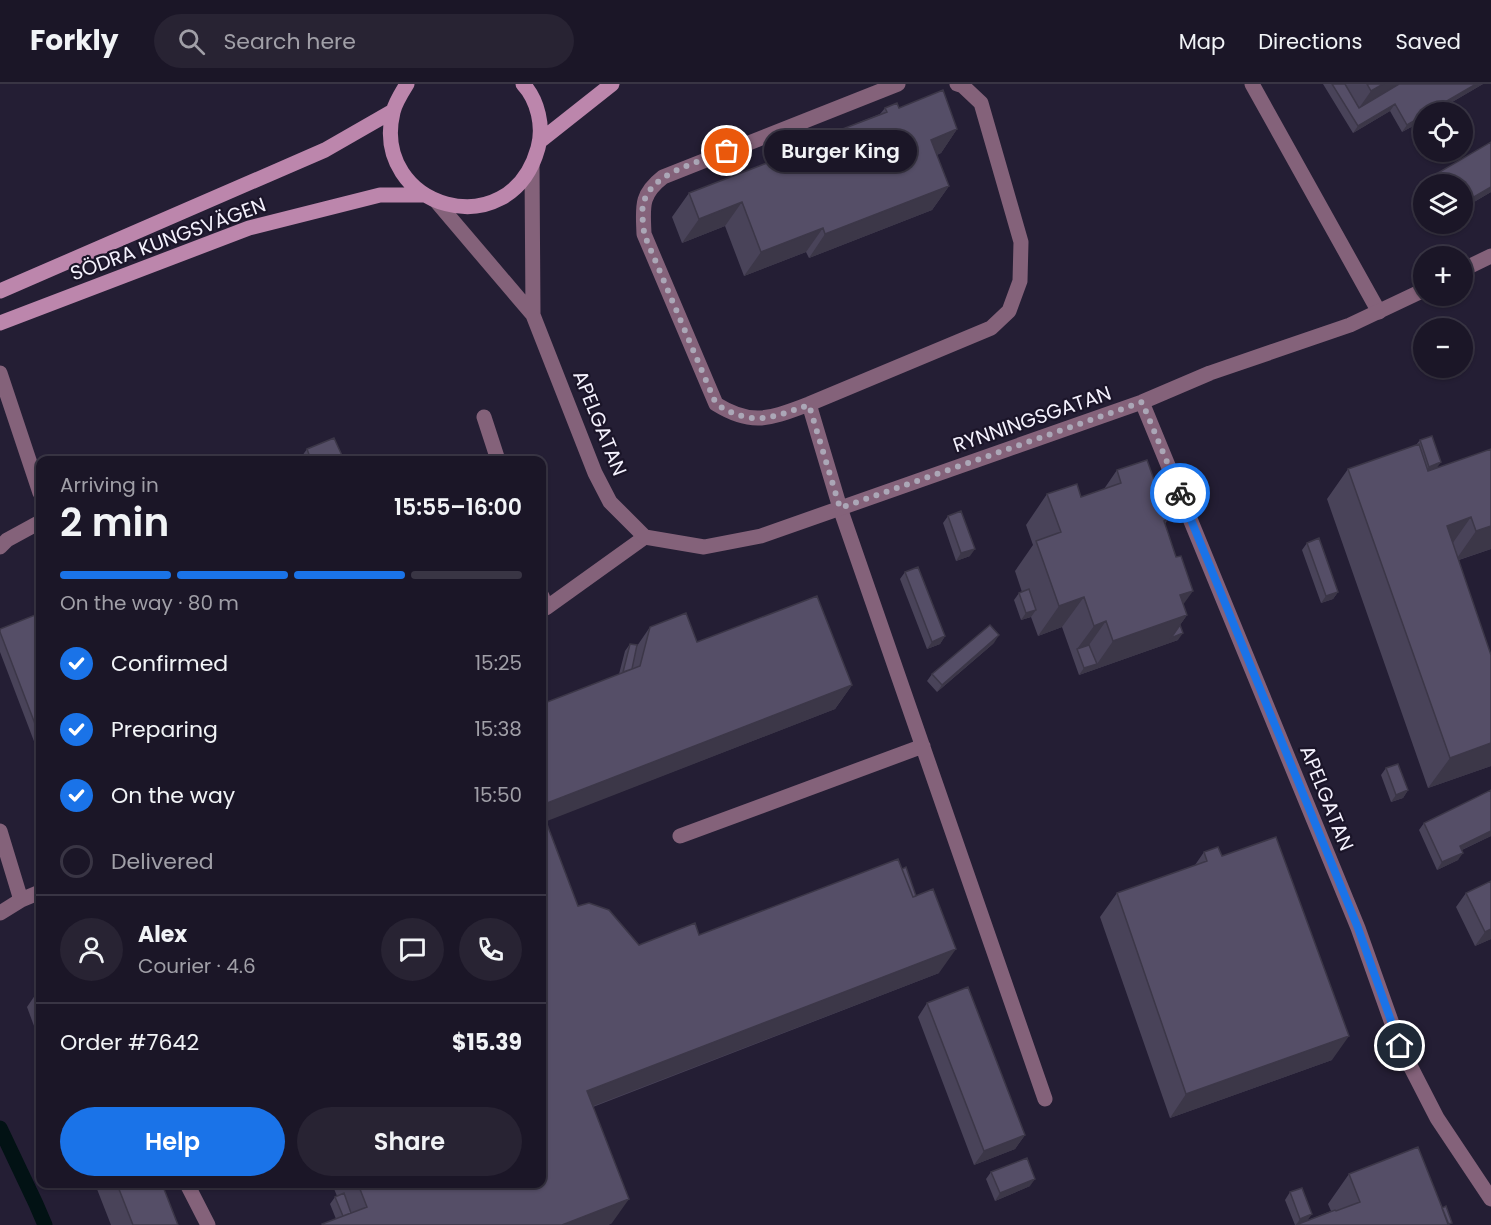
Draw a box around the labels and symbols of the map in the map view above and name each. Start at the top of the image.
pin [701,125,752,176]
callout: Burger King [763,130,916,172]
street label: SÖDRA KUNGSVÄGEN [66,191,270,287]
street label: APELGATAN [566,366,634,480]
street label: RYNNINGSGATAN [949,379,1115,459]
courier [1150,463,1210,523]
street label: APELGATAN [1293,741,1361,855]
pin [1374,1020,1425,1071]

